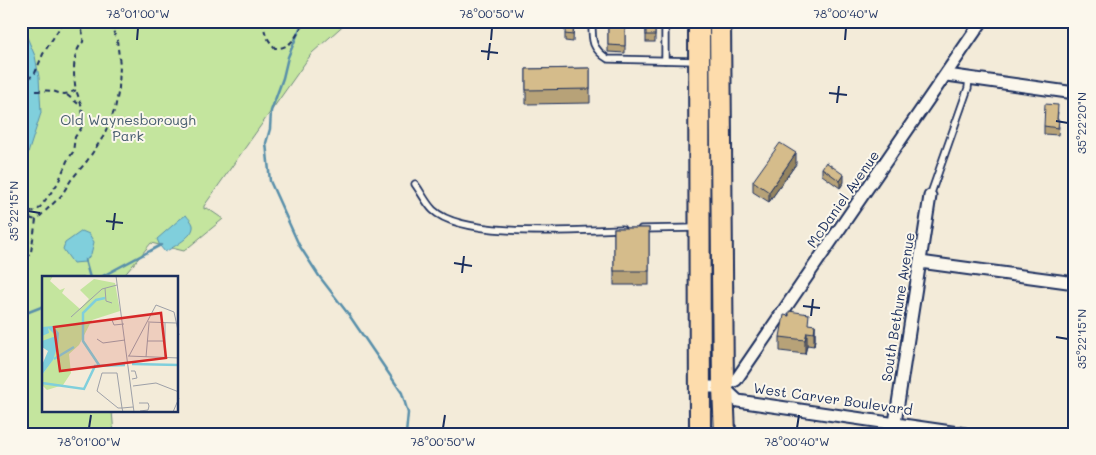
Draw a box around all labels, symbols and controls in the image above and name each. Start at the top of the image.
text: 78°01'00"W [106,5,170,21]
text: 78°00'50"W [459,5,525,21]
text: 78°00'40"W [813,5,879,21]
text: 35°22'20"N [1073,92,1089,154]
park label: Old Waynesborough Park [60,110,196,145]
street label: McDaniel Avenue [802,146,883,251]
text: 35°22'15"N [5,181,21,241]
street label: South Bethune Avenue [876,231,919,383]
inset map [42,276,179,412]
text: 35°22'15"N [1073,309,1089,369]
street label: West Carver Boulevard [752,378,914,419]
text: 78°01'00"W [57,433,121,449]
text: 78°00'50"W [410,433,476,449]
text: 78°00'40"W [764,433,830,449]

